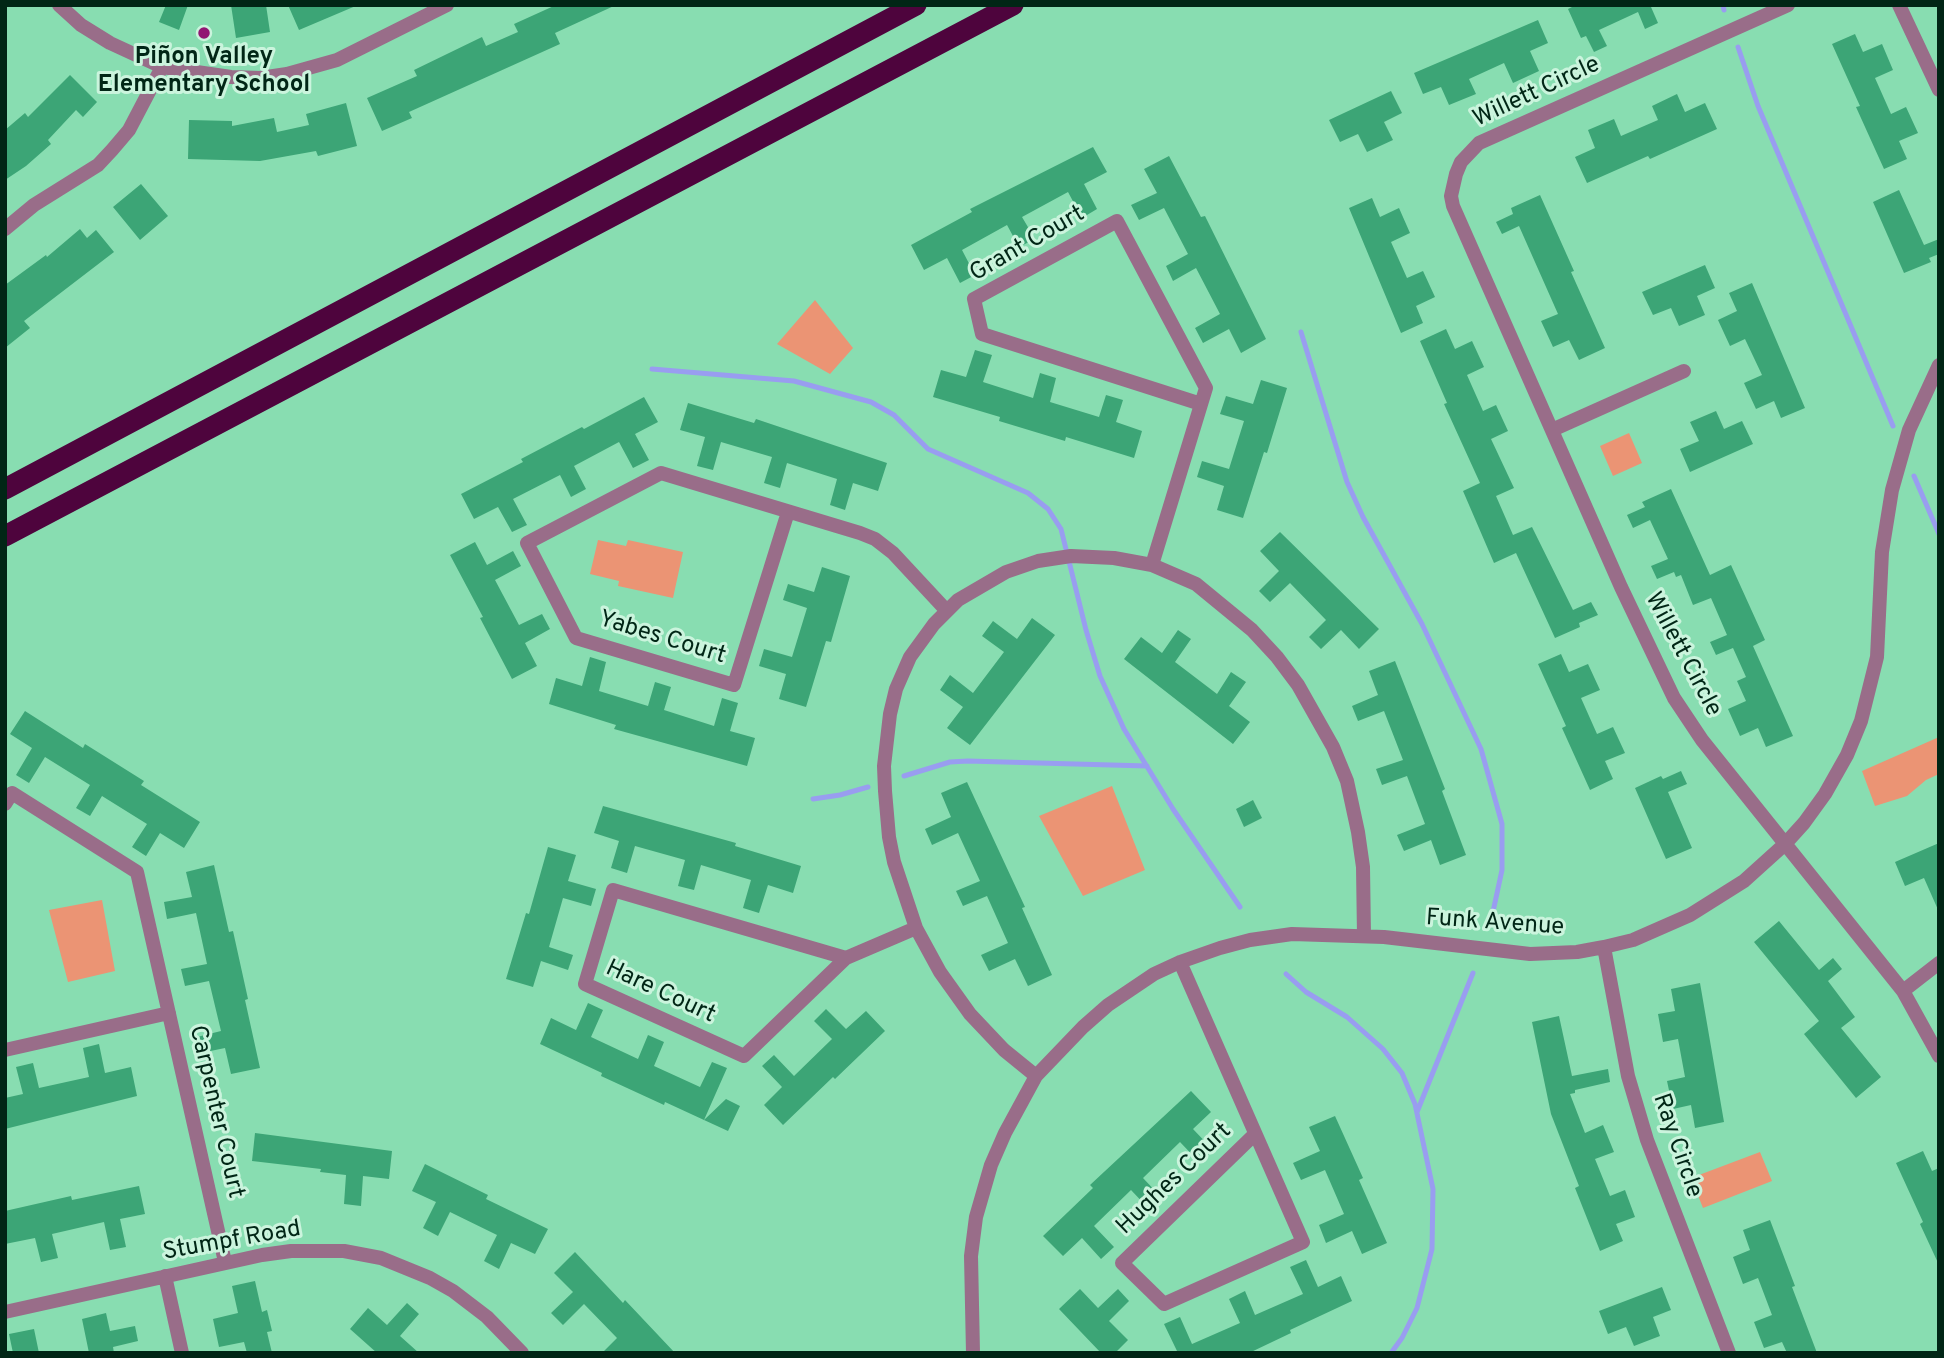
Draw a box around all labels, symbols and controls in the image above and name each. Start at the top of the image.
marker: Piñon Valley Elementary School [196,25,212,41]
place label: Piñon Valley Elementary School [98,44,310,100]
street label: Willett Circle [1469,51,1605,135]
street label: Grant Court [966,201,1090,289]
street label: Willett Circle [1637,588,1727,722]
street label: Yabes Court [595,606,729,672]
street label: Funk Avenue [1425,905,1565,943]
street label: Hare Court [601,955,719,1031]
street label: Carpenter Court [181,1023,249,1201]
street label: Ray Circle [1645,1090,1707,1202]
street label: Hughes Court [1112,1118,1238,1242]
street label: Stumpf Road [161,1216,303,1268]

